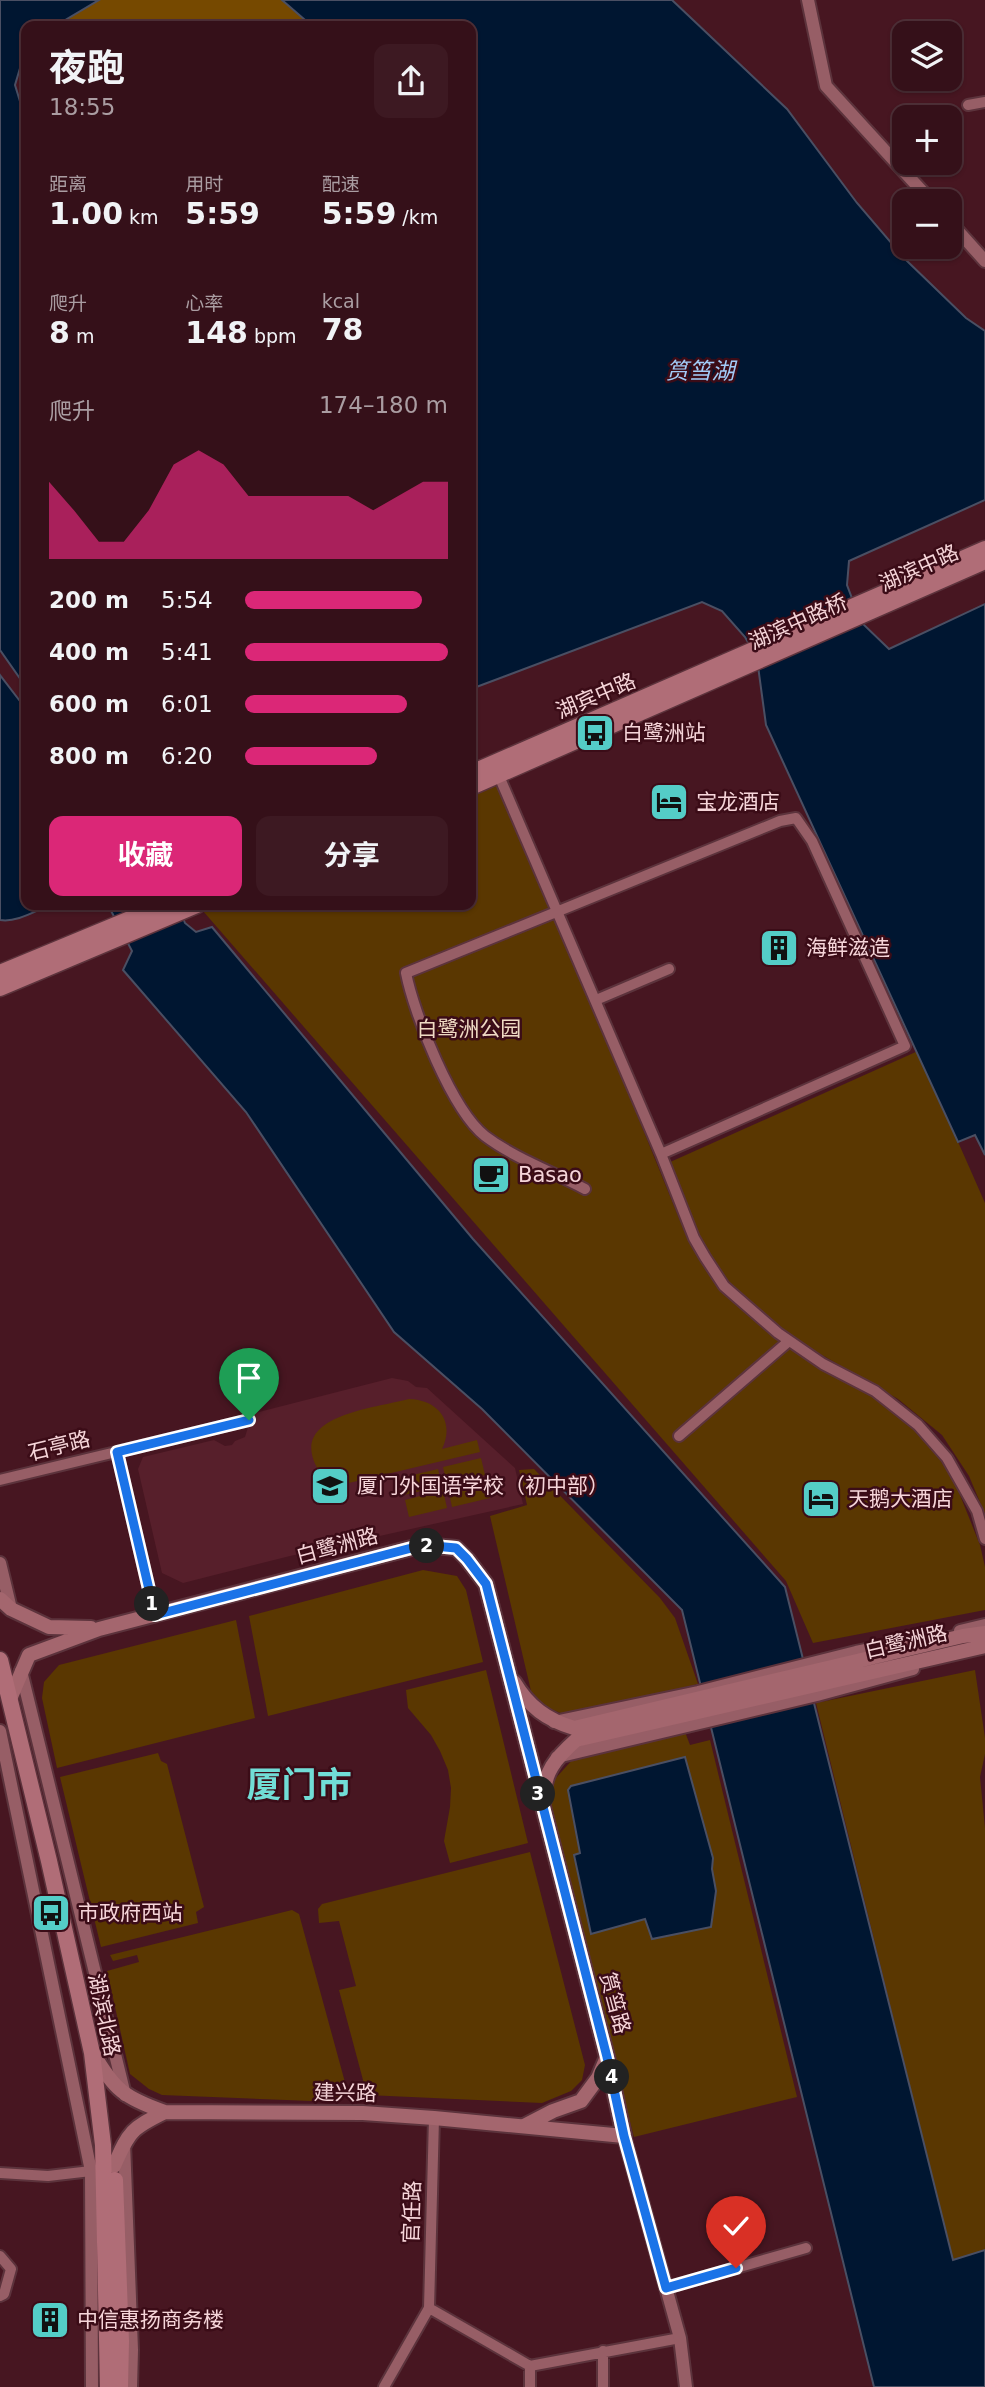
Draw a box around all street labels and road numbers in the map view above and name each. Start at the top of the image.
street label: 湖滨中路 [876,540,962,596]
street label: 湖滨中路桥 [745,590,851,654]
street label: 湖宾中路 [553,669,639,723]
street label: 石亭路 [26,1427,92,1465]
street label: 白鹭洲路 [293,1524,381,1568]
street label: 白鹭洲路 [862,1621,950,1663]
street label: 筼筜路 [595,1969,635,2037]
street label: 湖滨北路 [84,1971,124,2059]
street label: 建兴路 [313,2080,377,2106]
street label: 官任路 [399,2180,425,2244]

